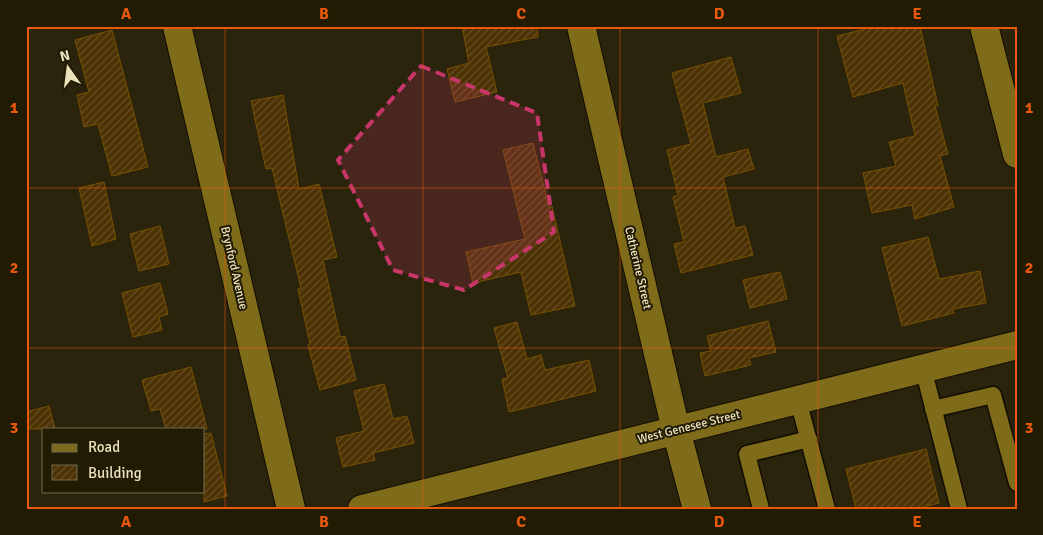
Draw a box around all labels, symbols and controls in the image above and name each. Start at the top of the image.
text: A [121,4,132,24]
text: B [319,4,329,24]
text: C [516,4,526,24]
text: D [714,4,725,24]
text: E [912,4,922,24]
north arrow [42,42,92,92]
text: N [58,46,72,65]
text: 1 [10,98,19,118]
text: 1 [1025,98,1034,118]
street label: Brynford Avenue [217,225,251,311]
street label: Catherine Street [621,225,655,311]
text: 2 [10,258,18,278]
text: 2 [1025,258,1033,278]
street label: West Genesee Street [636,407,742,447]
text: 3 [10,418,18,438]
text: 3 [1025,418,1033,438]
legend [42,428,205,492]
text: Road [88,438,120,456]
text: Building [88,464,142,482]
text: A [121,512,132,532]
text: B [319,512,329,532]
text: C [516,512,526,532]
text: D [714,512,725,532]
text: E [912,512,922,532]

